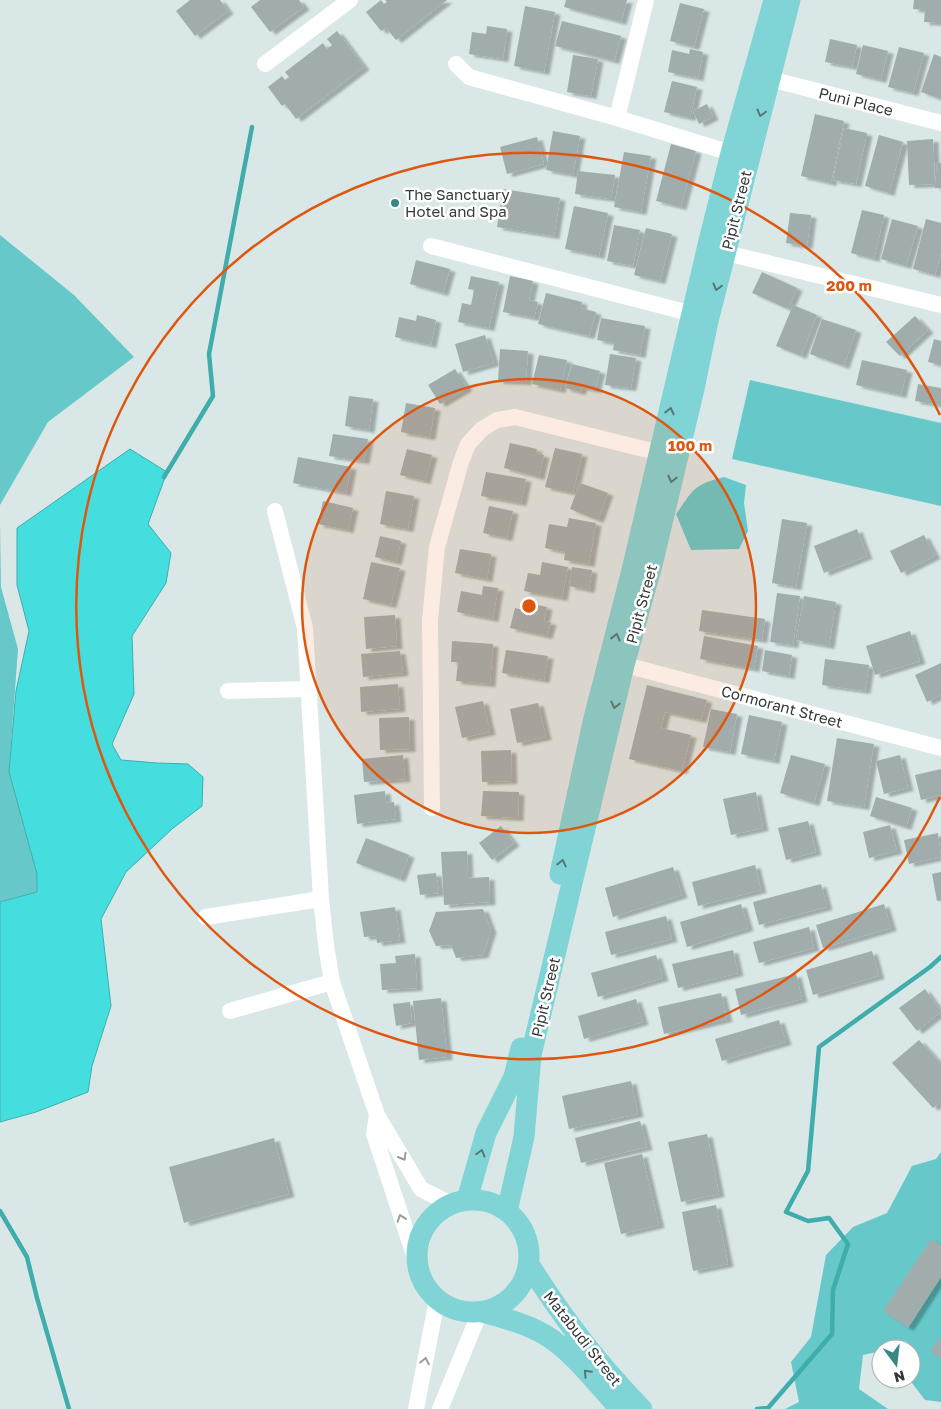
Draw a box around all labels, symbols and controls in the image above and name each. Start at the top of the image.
street label: Puni Place [817,83,895,119]
one-way arrow [756,108,767,117]
street label: Pipit Street [717,168,755,252]
place label: The Sanctuary Hotel and Spa [405,185,510,220]
marker: The Sanctuary Hotel and Spa [389,197,401,209]
text: 200 m [826,276,872,294]
one-way arrow [712,283,723,292]
one-way arrow [664,406,675,415]
text: 100 m [668,436,712,454]
one-way arrow [667,475,678,484]
street label: Pipit Street [622,562,660,646]
centre of rings [520,597,538,615]
one-way arrow [610,632,621,641]
street label: Cormorant Street [719,681,845,731]
one-way arrow [610,700,621,709]
one-way arrow [556,858,567,867]
street label: Pipit Street [527,955,563,1039]
one-way arrow [475,1149,485,1157]
one-way arrow [396,1151,406,1160]
one-way arrow [397,1214,407,1222]
street label: Matabudi Street [540,1287,626,1389]
north arrow [871,1339,921,1389]
one-way arrow [420,1357,430,1366]
text: N [892,1367,907,1387]
one-way arrow [584,1370,593,1379]

